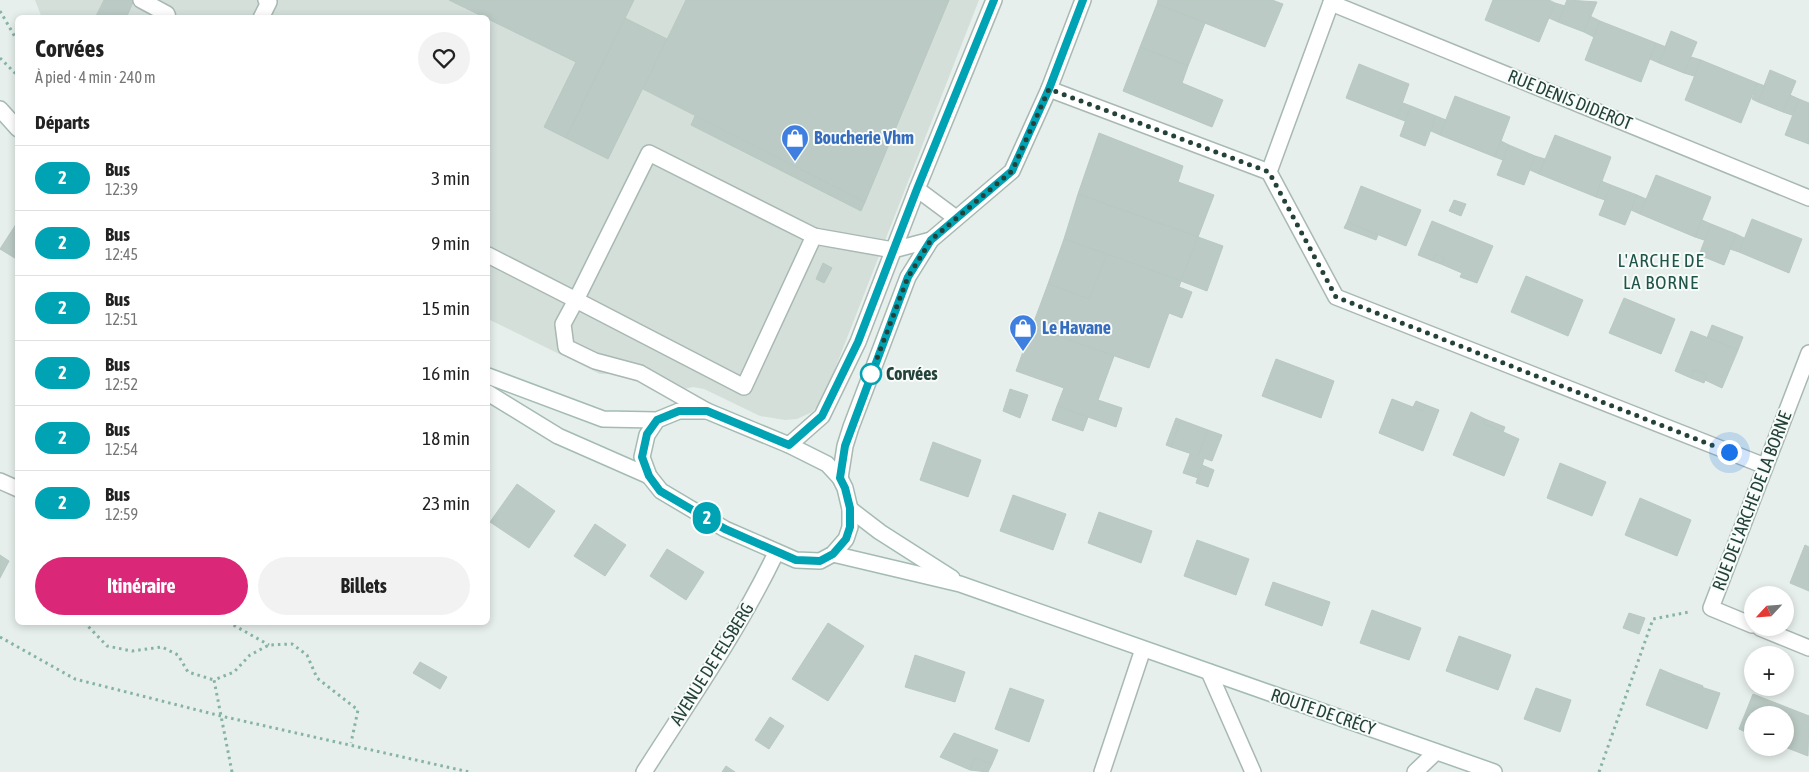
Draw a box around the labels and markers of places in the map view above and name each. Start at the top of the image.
shop icon: Boucherie Vhm [780,123,810,162]
place label: Boucherie Vhm [814,127,914,148]
shop icon: Le Havane [1008,313,1038,352]
place label: Le Havane [1042,317,1111,338]
marker: Corvées [860,363,882,385]
place label: Corvées [886,363,938,384]

